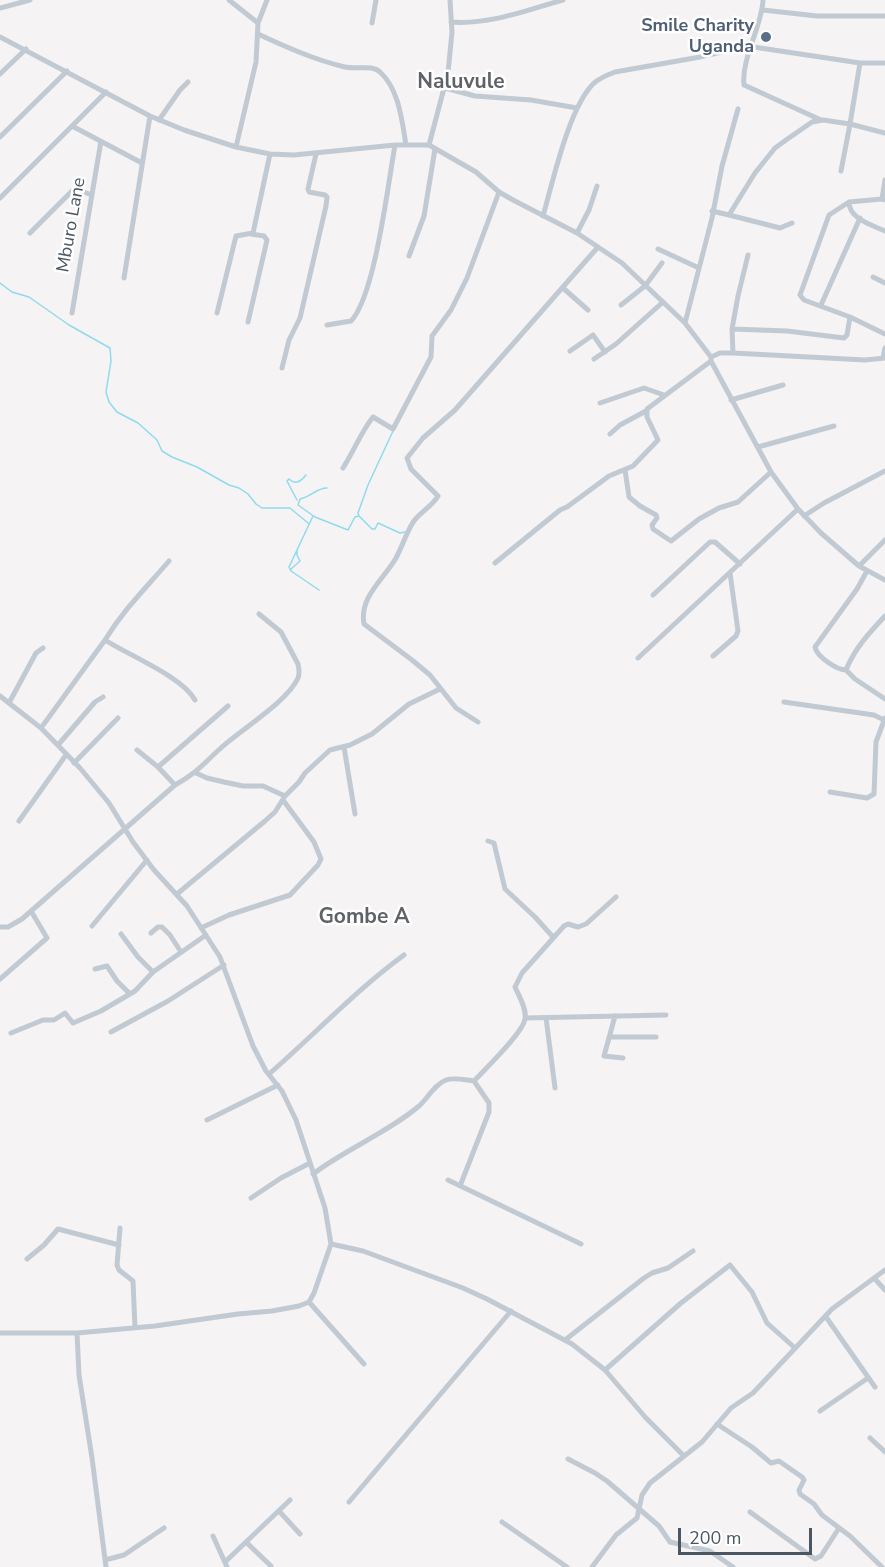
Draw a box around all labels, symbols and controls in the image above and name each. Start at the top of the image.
place label: Smile Charity Uganda [641,16,754,58]
marker: Smile Charity Uganda [759,30,773,44]
district label: Naluvule [417,70,505,96]
street label: Mburo Lane [53,176,91,274]
district label: Gombe A [318,905,410,931]
scale bar [681,1516,814,1554]
text: 200 m [689,1526,741,1550]

